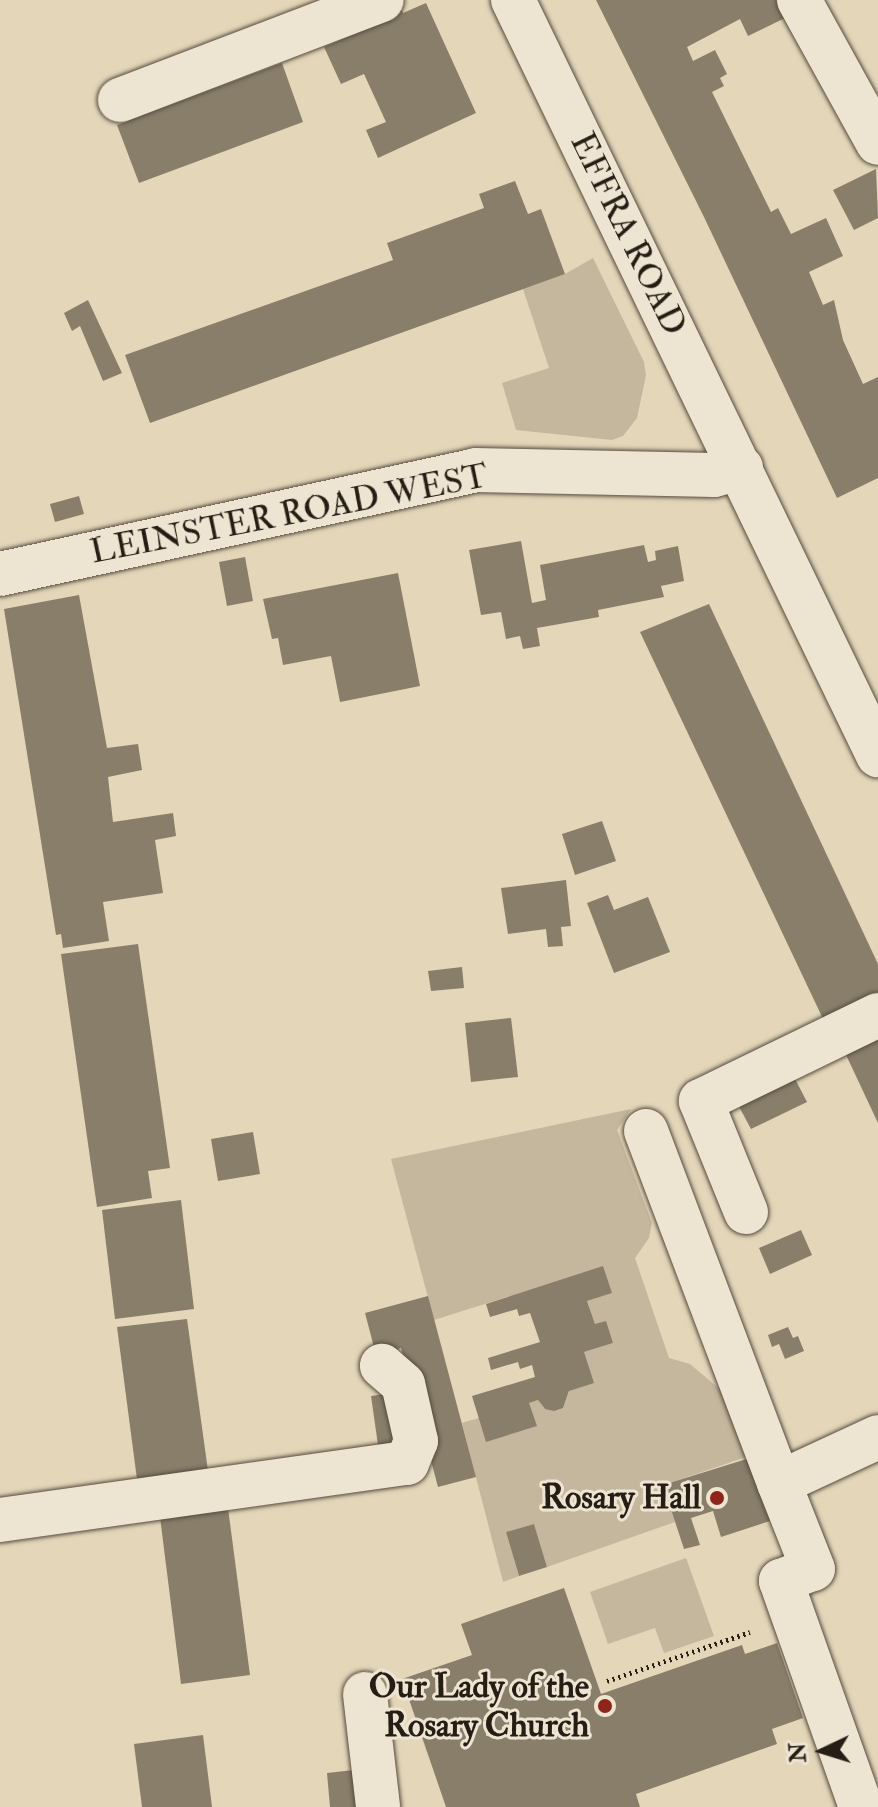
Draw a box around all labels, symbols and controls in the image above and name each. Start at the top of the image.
street label: EFFRA ROAD [561,126,695,342]
street label: LEINSTER ROAD WEST [87,455,491,573]
place label: Rosary Hall [541,1478,701,1518]
marker: Rosary Hall [708,1489,726,1507]
place label: Our Lady of the Rosary Church [369,1666,589,1746]
marker: Our Lady of the Rosary Church [596,1697,614,1715]
north arrow [782,1711,862,1791]
text: N [783,1742,813,1763]

